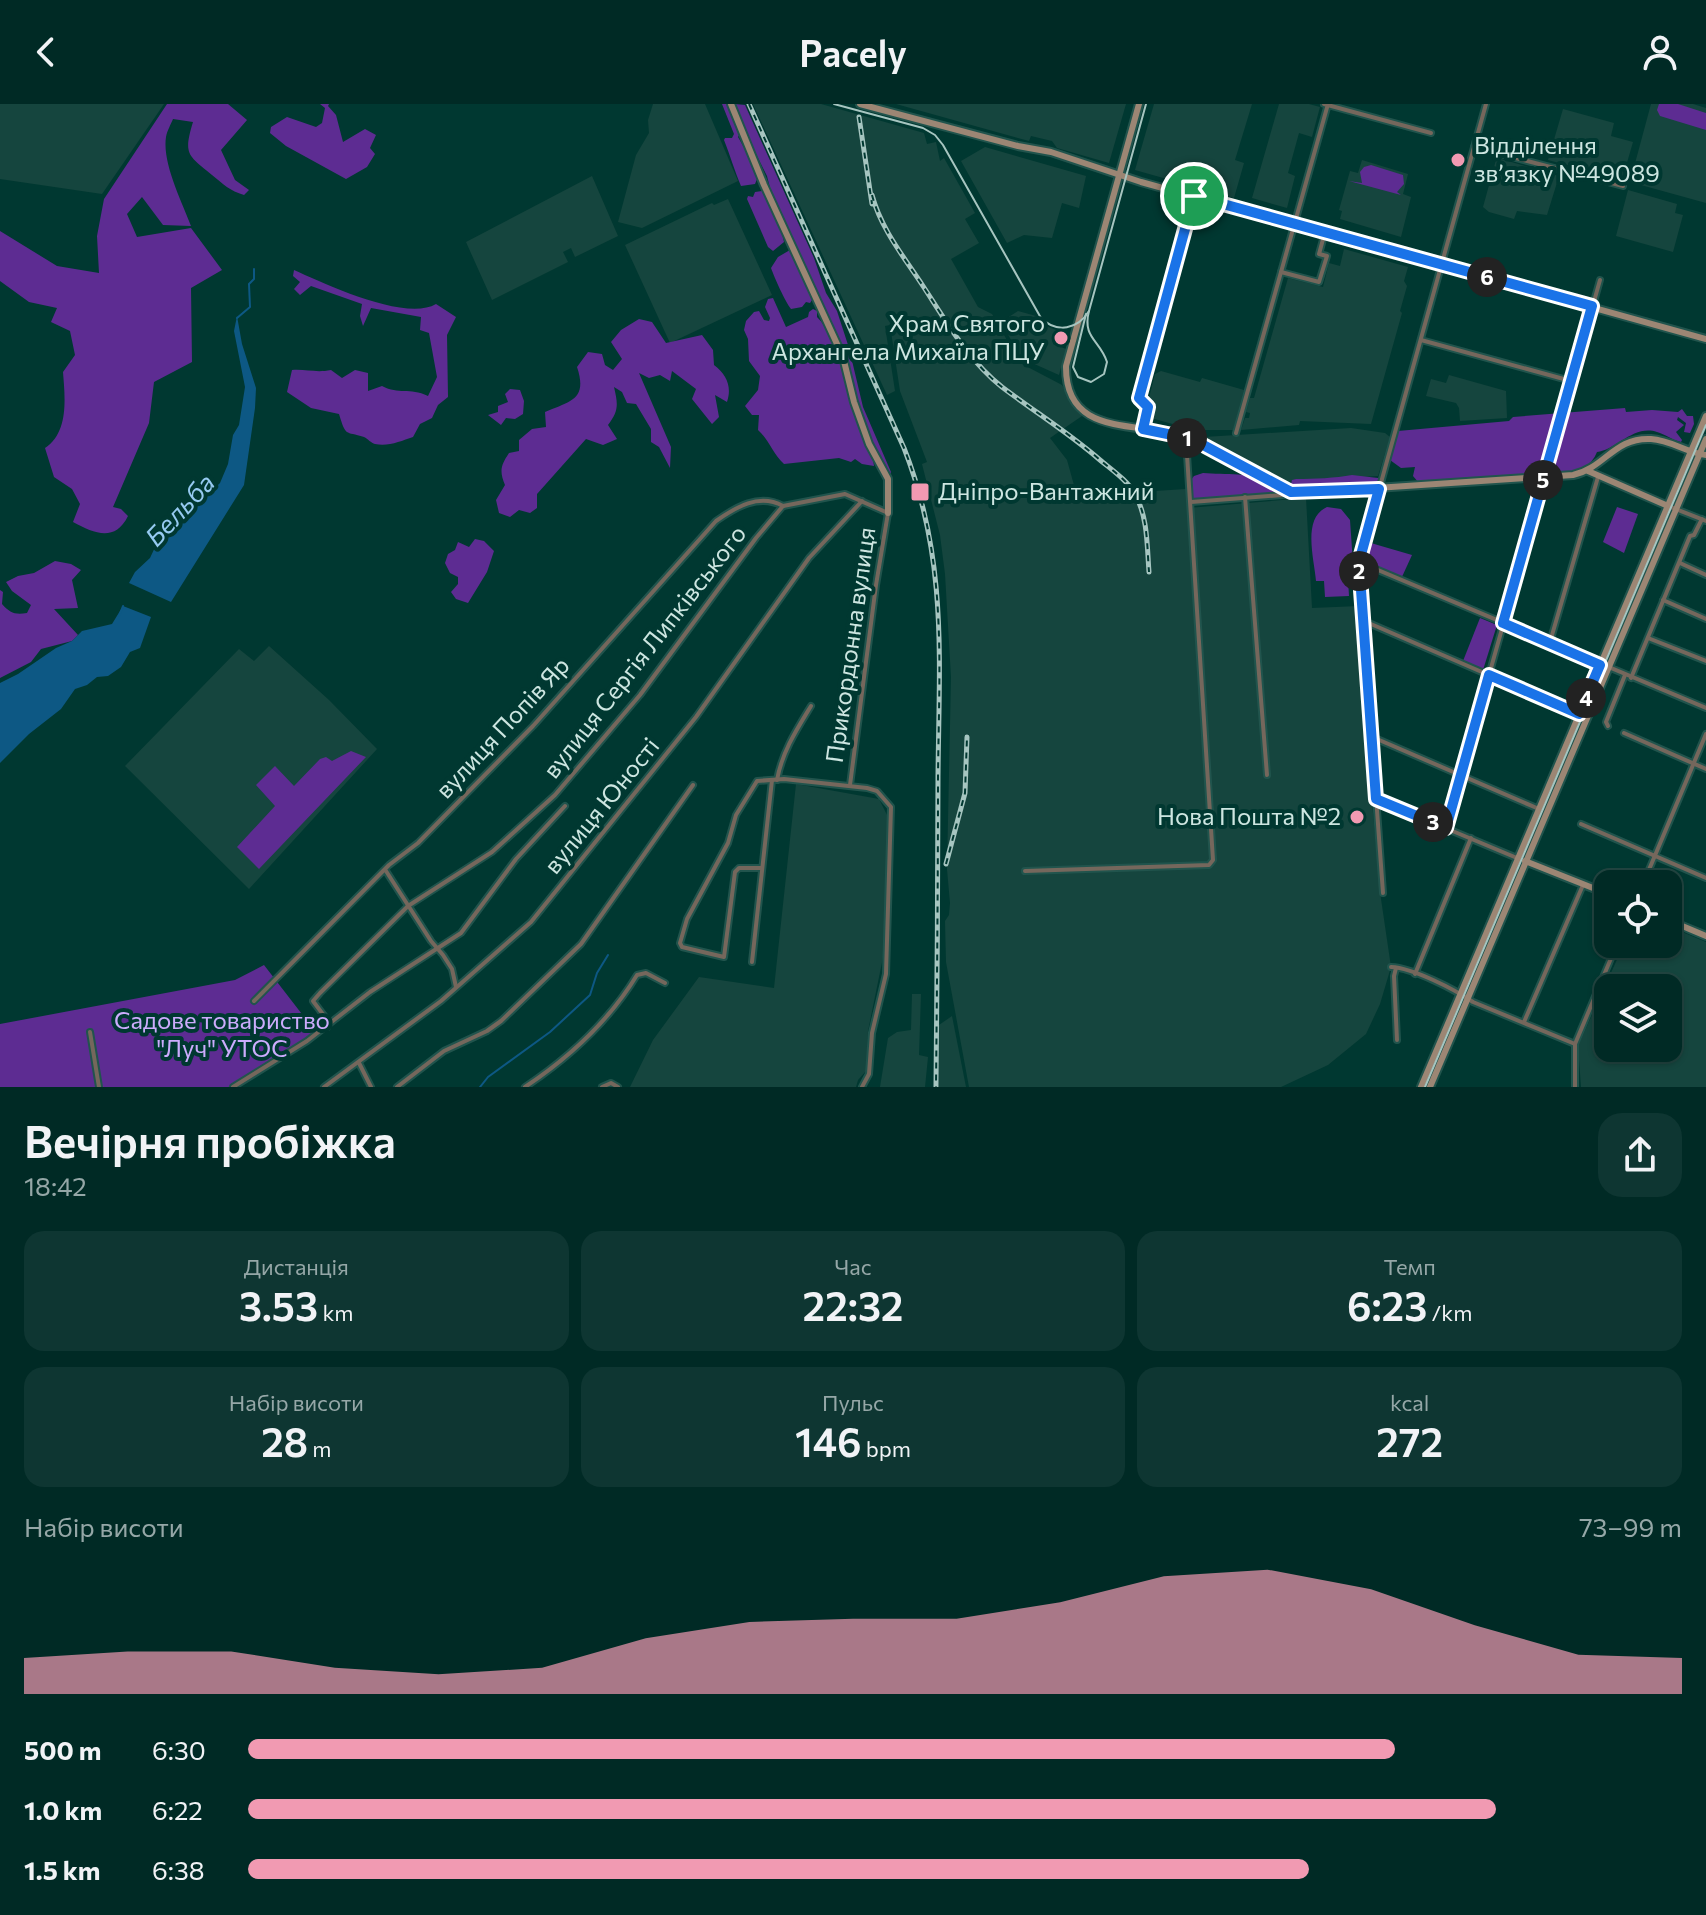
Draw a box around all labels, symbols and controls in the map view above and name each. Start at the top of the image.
icon: back [24,30,68,74]
text: Pacely [799,30,907,74]
icon: person [1638,30,1682,74]
place label: Відділення зв’язку №49089 [1474,130,1660,187]
marker: Відділення зв’язку №49089 [1449,151,1467,169]
pin [1160,162,1228,230]
icon: arrive [1172,174,1216,218]
pin: 6 [1467,257,1507,297]
text: 6 [1480,263,1494,290]
place label: Храм Святого Архангела Михаїла ПЦУ [771,308,1045,365]
marker: Храм Святого Архангела Михаїла ПЦУ [1052,329,1070,347]
pin: 1 [1167,418,1207,458]
text: 1 [1182,424,1192,451]
pin: 5 [1523,460,1563,500]
water label: Бельба [138,466,220,552]
text: 5 [1537,466,1549,493]
place label: Дніпро-Вантажний [938,476,1154,505]
marker: Дніпро-Вантажний [909,481,931,503]
street label: вулиця Сергія Липківського [536,519,752,783]
street label: Прикордонна вулиця [819,525,880,764]
pin: 2 [1339,551,1379,591]
text: 2 [1353,557,1365,584]
street label: вулиця Попів Яр [429,650,575,804]
pin: 4 [1566,678,1606,718]
text: 4 [1579,684,1593,711]
street label: вулиця Юності [537,731,664,879]
place label: Нова Пошта №2 [1157,801,1341,830]
pin: 3 [1413,802,1453,842]
marker: Нова Пошта №2 [1348,808,1366,826]
text: 3 [1427,808,1439,835]
map controls [1594,870,1682,1062]
button: locate [1594,870,1682,958]
button: layers [1594,974,1682,1062]
park label: Садове товариство "Луч" УТОС [114,1005,330,1062]
text: Вечірня пробіжка [24,1113,396,1167]
button: share [1598,1113,1682,1197]
text: 18:42 [24,1170,87,1201]
text: Дистанція [244,1253,349,1280]
text: Час [834,1253,872,1280]
text: Темп [1384,1253,1436,1280]
text: 3.53 [239,1280,318,1329]
text: 22:32 [803,1280,903,1329]
text: 6:23 [1347,1280,1427,1329]
text: km [318,1299,354,1326]
text: /km [1427,1299,1472,1326]
text: Набір висоти [229,1389,364,1416]
text: Пульс [822,1389,884,1416]
text: kcal [1390,1389,1429,1416]
text: 28 [261,1416,308,1465]
text: 146 [795,1416,862,1465]
text: 272 [1376,1416,1443,1465]
text: m [308,1435,332,1462]
text: bpm [862,1435,911,1462]
text: Набір висоти [24,1511,184,1542]
text: 73–99 m [1579,1511,1682,1542]
text: 500 m [24,1734,101,1765]
text: 6:30 [152,1734,206,1765]
text: 1.0 km [24,1794,102,1825]
text: 6:22 [152,1794,203,1825]
text: 1.5 km [24,1854,100,1885]
text: 6:38 [152,1854,205,1885]

